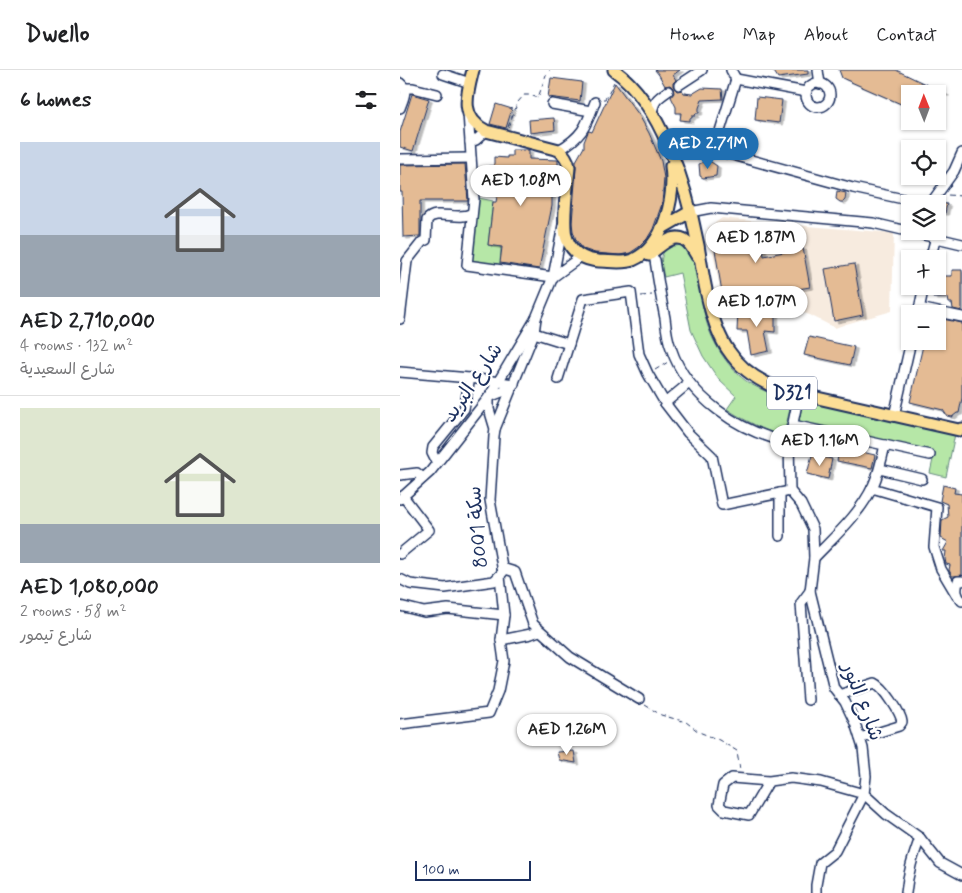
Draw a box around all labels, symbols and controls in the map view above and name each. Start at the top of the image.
text: Dwello [25,19,90,50]
text: Home [670,23,715,47]
text: Map [743,23,776,47]
text: About [804,23,848,47]
text: Contact [876,23,937,47]
north arrow [901,85,946,130]
map controls [901,85,946,350]
text: 6 homes [20,86,91,114]
icon: filters [352,86,380,114]
pin: AED 2.71M [651,128,765,170]
text: AED 2.71M [669,133,747,154]
button: locate [901,140,946,185]
pin: AED 1.08M [464,164,578,207]
text: AED 1.08M [481,170,561,191]
icon: home [155,175,245,265]
button: layers [901,195,946,240]
pin: AED 1.87M [699,222,813,264]
text: AED 1.87M [717,227,795,248]
button: + [901,250,946,295]
pin: AED 1.07M [700,286,814,328]
text: AED 1.07M [718,291,796,312]
button: − [901,305,946,350]
text: AED 2,710,000 [20,307,155,335]
text: 4 rooms · 132 m² [20,335,133,356]
street label: شارع البريد [436,338,510,428]
text: شارع السعيدية [20,359,115,380]
road number: D321 [767,376,817,409]
pin: AED 1.16M [763,424,877,467]
text: AED 1.16M [781,430,859,451]
icon: home [155,440,245,530]
street label: سكة 8001 [461,485,495,569]
text: AED 1,080,000 [20,573,159,601]
text: 2 rooms · 58 m² [20,601,126,622]
text: شارع تيمور [20,625,92,646]
street label: شارع النور [834,657,889,745]
pin: AED 1.26M [510,714,624,756]
text: AED 1.26M [528,719,606,740]
scale bar [415,858,531,881]
text: 100 m [422,861,460,879]

